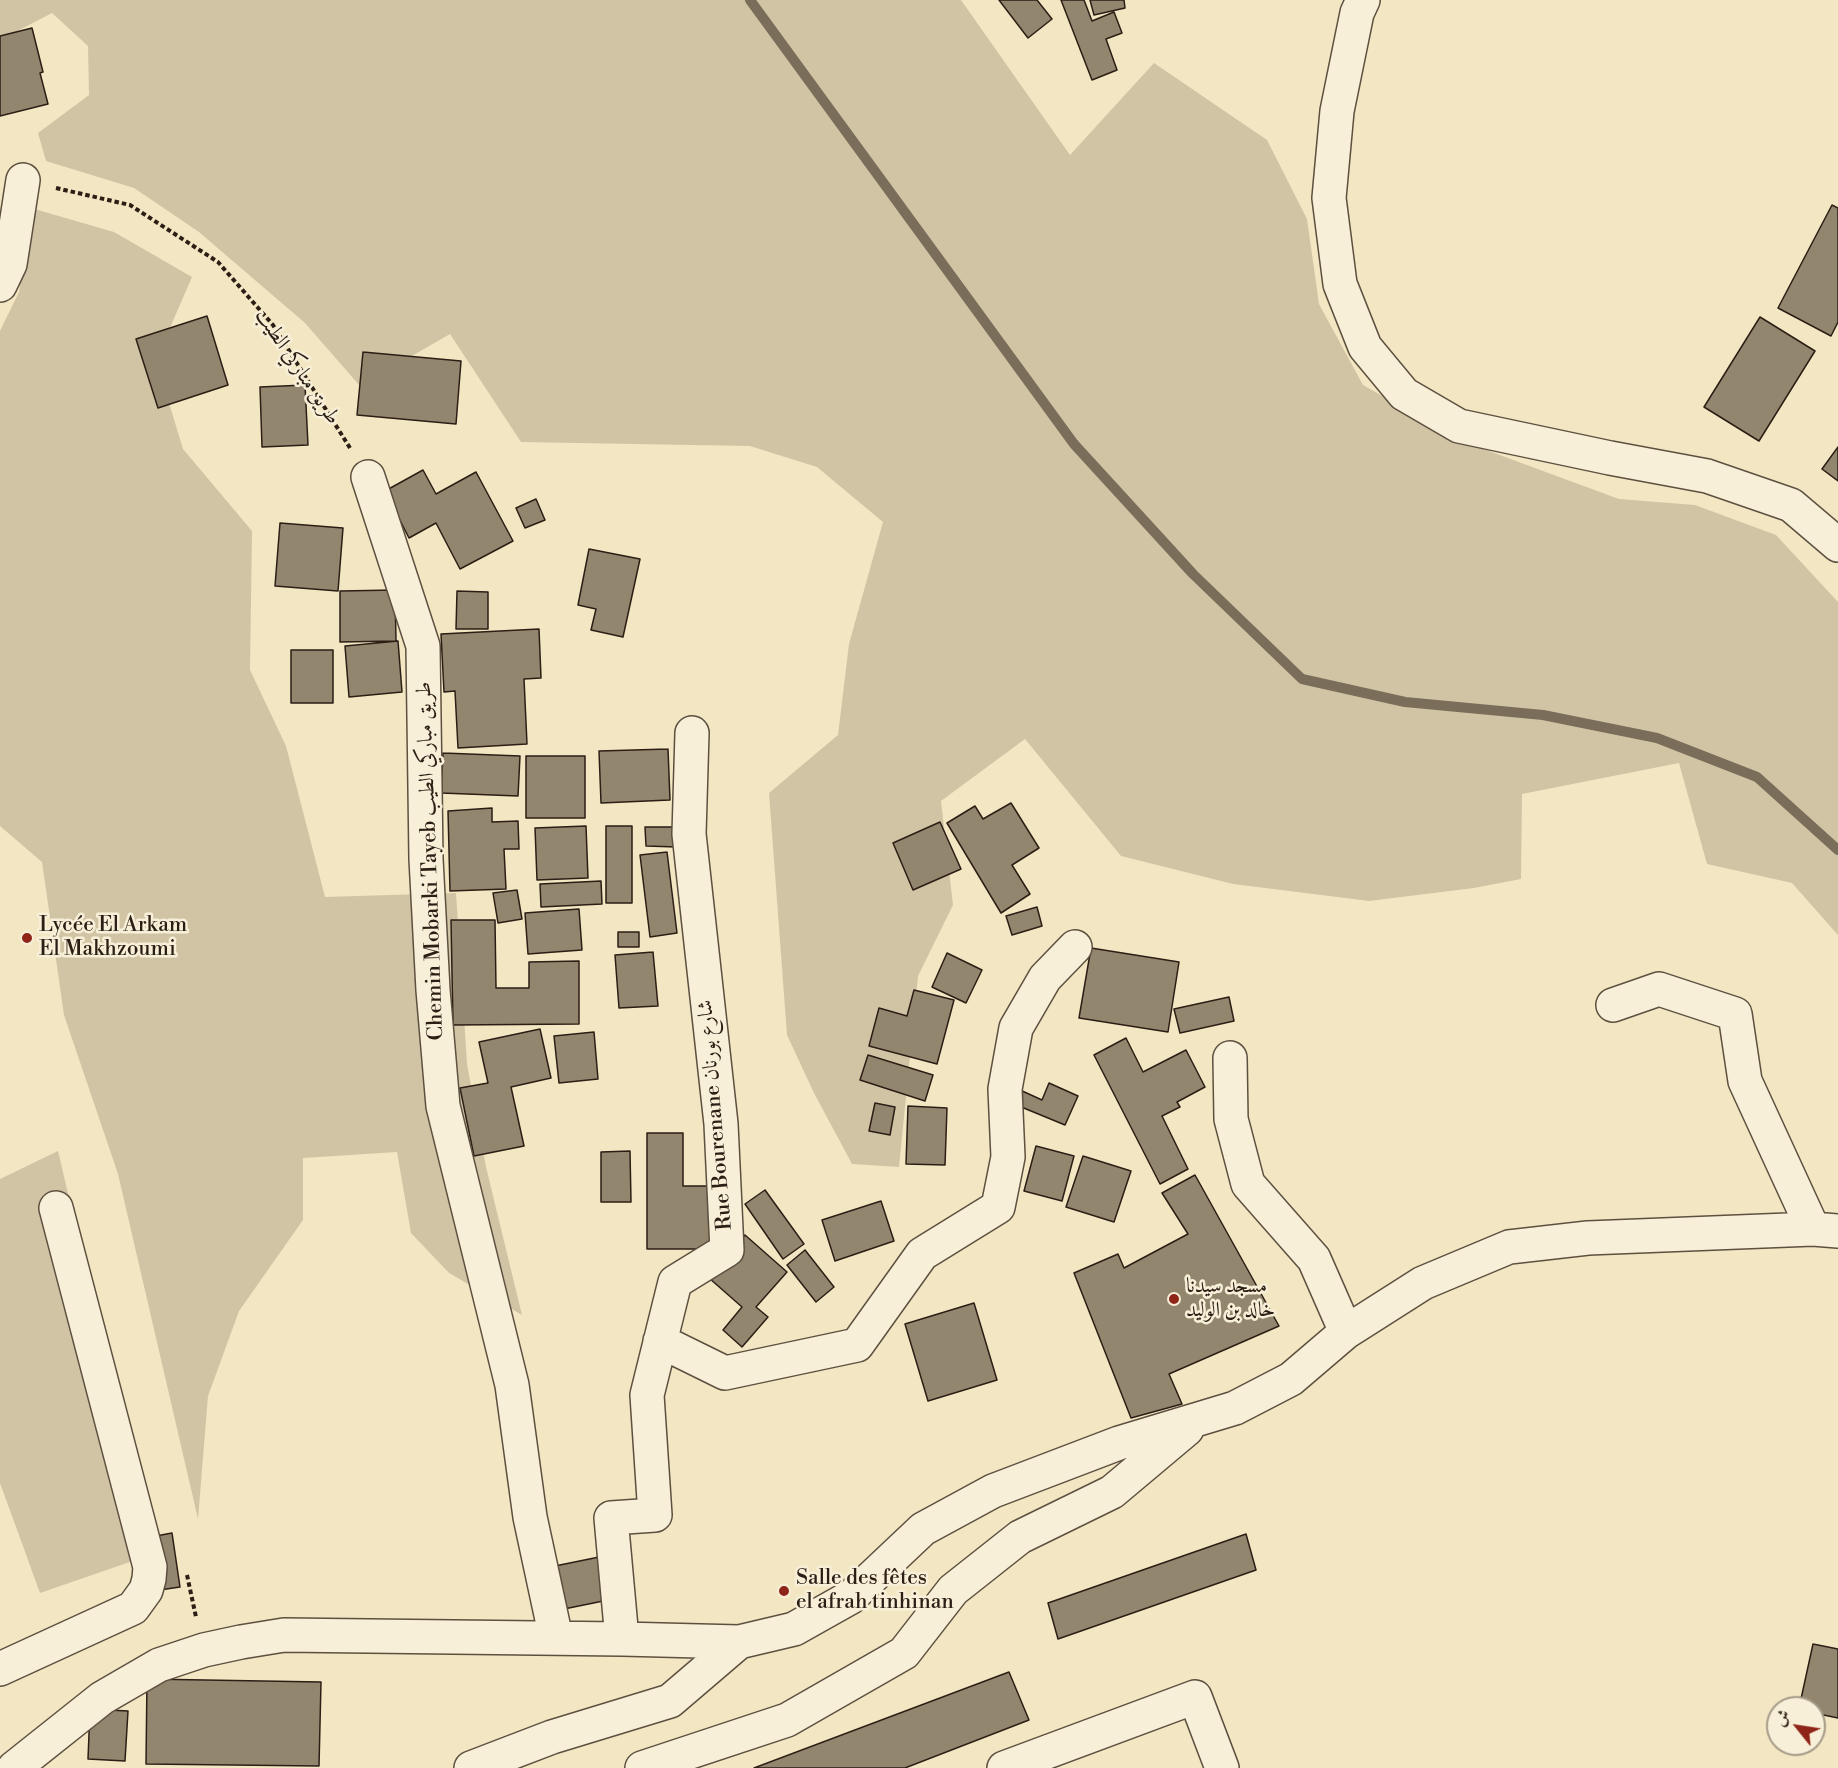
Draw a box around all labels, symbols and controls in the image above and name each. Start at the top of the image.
street label: طريق مباركي الطيب [249,304,345,430]
street label: Chemin Mobarki Tayeb طريق مباركي الطيب [412,681,450,1041]
place label: Lycée El Arkam El Makhzoumi [39,913,187,963]
marker: Lycée El Arkam El Makhzoumi [20,931,34,945]
street label: Rue Bourenane شارع بورنان [693,999,739,1231]
place label: مسجد سيدنا خالد بن الوليد [1186,1274,1275,1324]
marker: مسجد سيدنا خالد بن الوليد [1167,1292,1181,1306]
place label: Salle des fêtes el afrah tinhinan [796,1566,954,1616]
marker: Salle des fêtes el afrah tinhinan [777,1584,791,1598]
north arrow [1766,1696,1826,1756]
text: ش [1770,1706,1795,1730]

